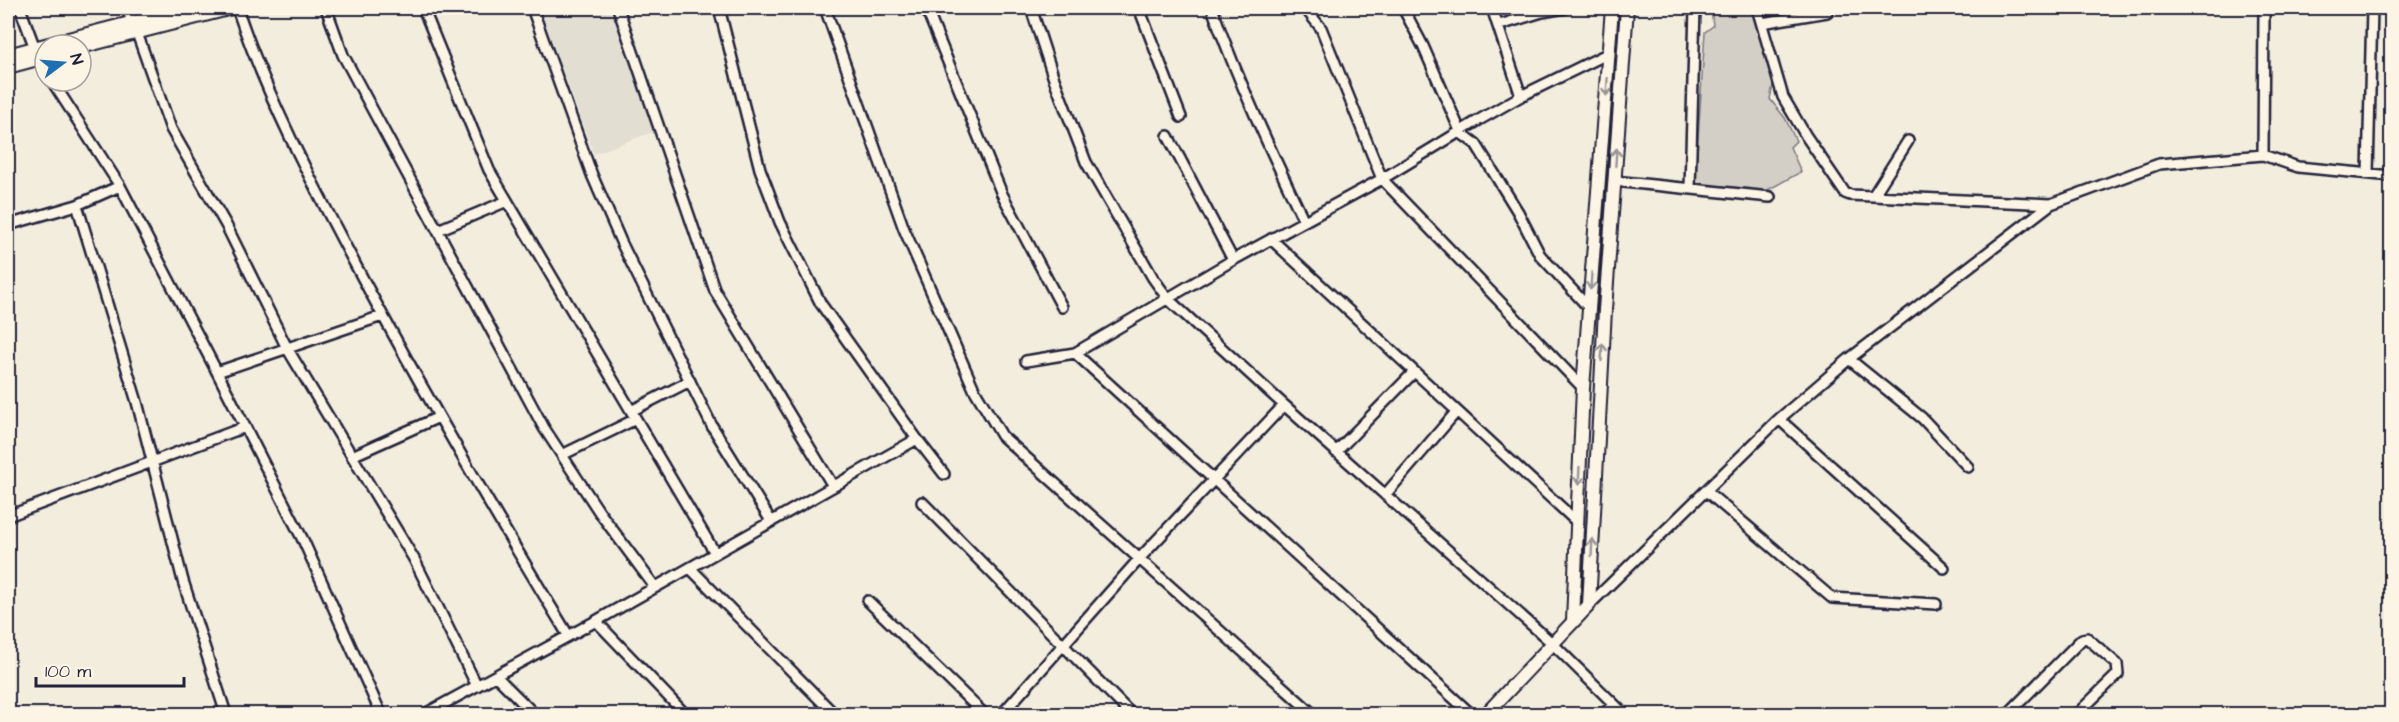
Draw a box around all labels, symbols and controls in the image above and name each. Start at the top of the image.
north arrow [33,33,93,93]
text: N [65,51,88,67]
one-way arrow [1601,76,1612,96]
one-way arrow [1610,148,1621,168]
one-way arrow [1586,271,1597,291]
one-way arrow [1597,342,1608,362]
one-way arrow [1574,465,1585,485]
one-way arrow [1586,537,1597,557]
scale bar [36,650,184,688]
text: 100 m [45,659,91,684]

